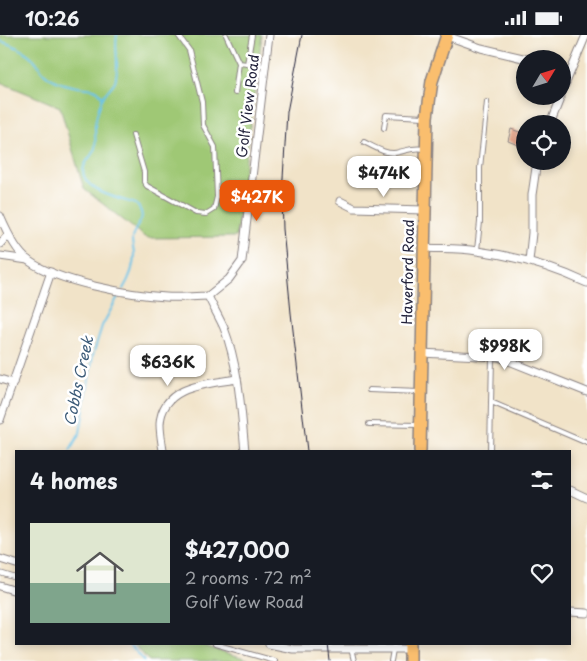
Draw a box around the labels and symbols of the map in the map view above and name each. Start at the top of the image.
north arrow [516,50,571,105]
street label: Golf View Road [231,53,264,159]
pin: $474K [349,155,419,198]
pin: $427K [222,179,292,222]
street label: Haverford Road [396,219,419,325]
pin: $998K [470,329,540,371]
water label: Cobbs Creek [57,333,98,428]
pin: $636K [133,345,203,387]

